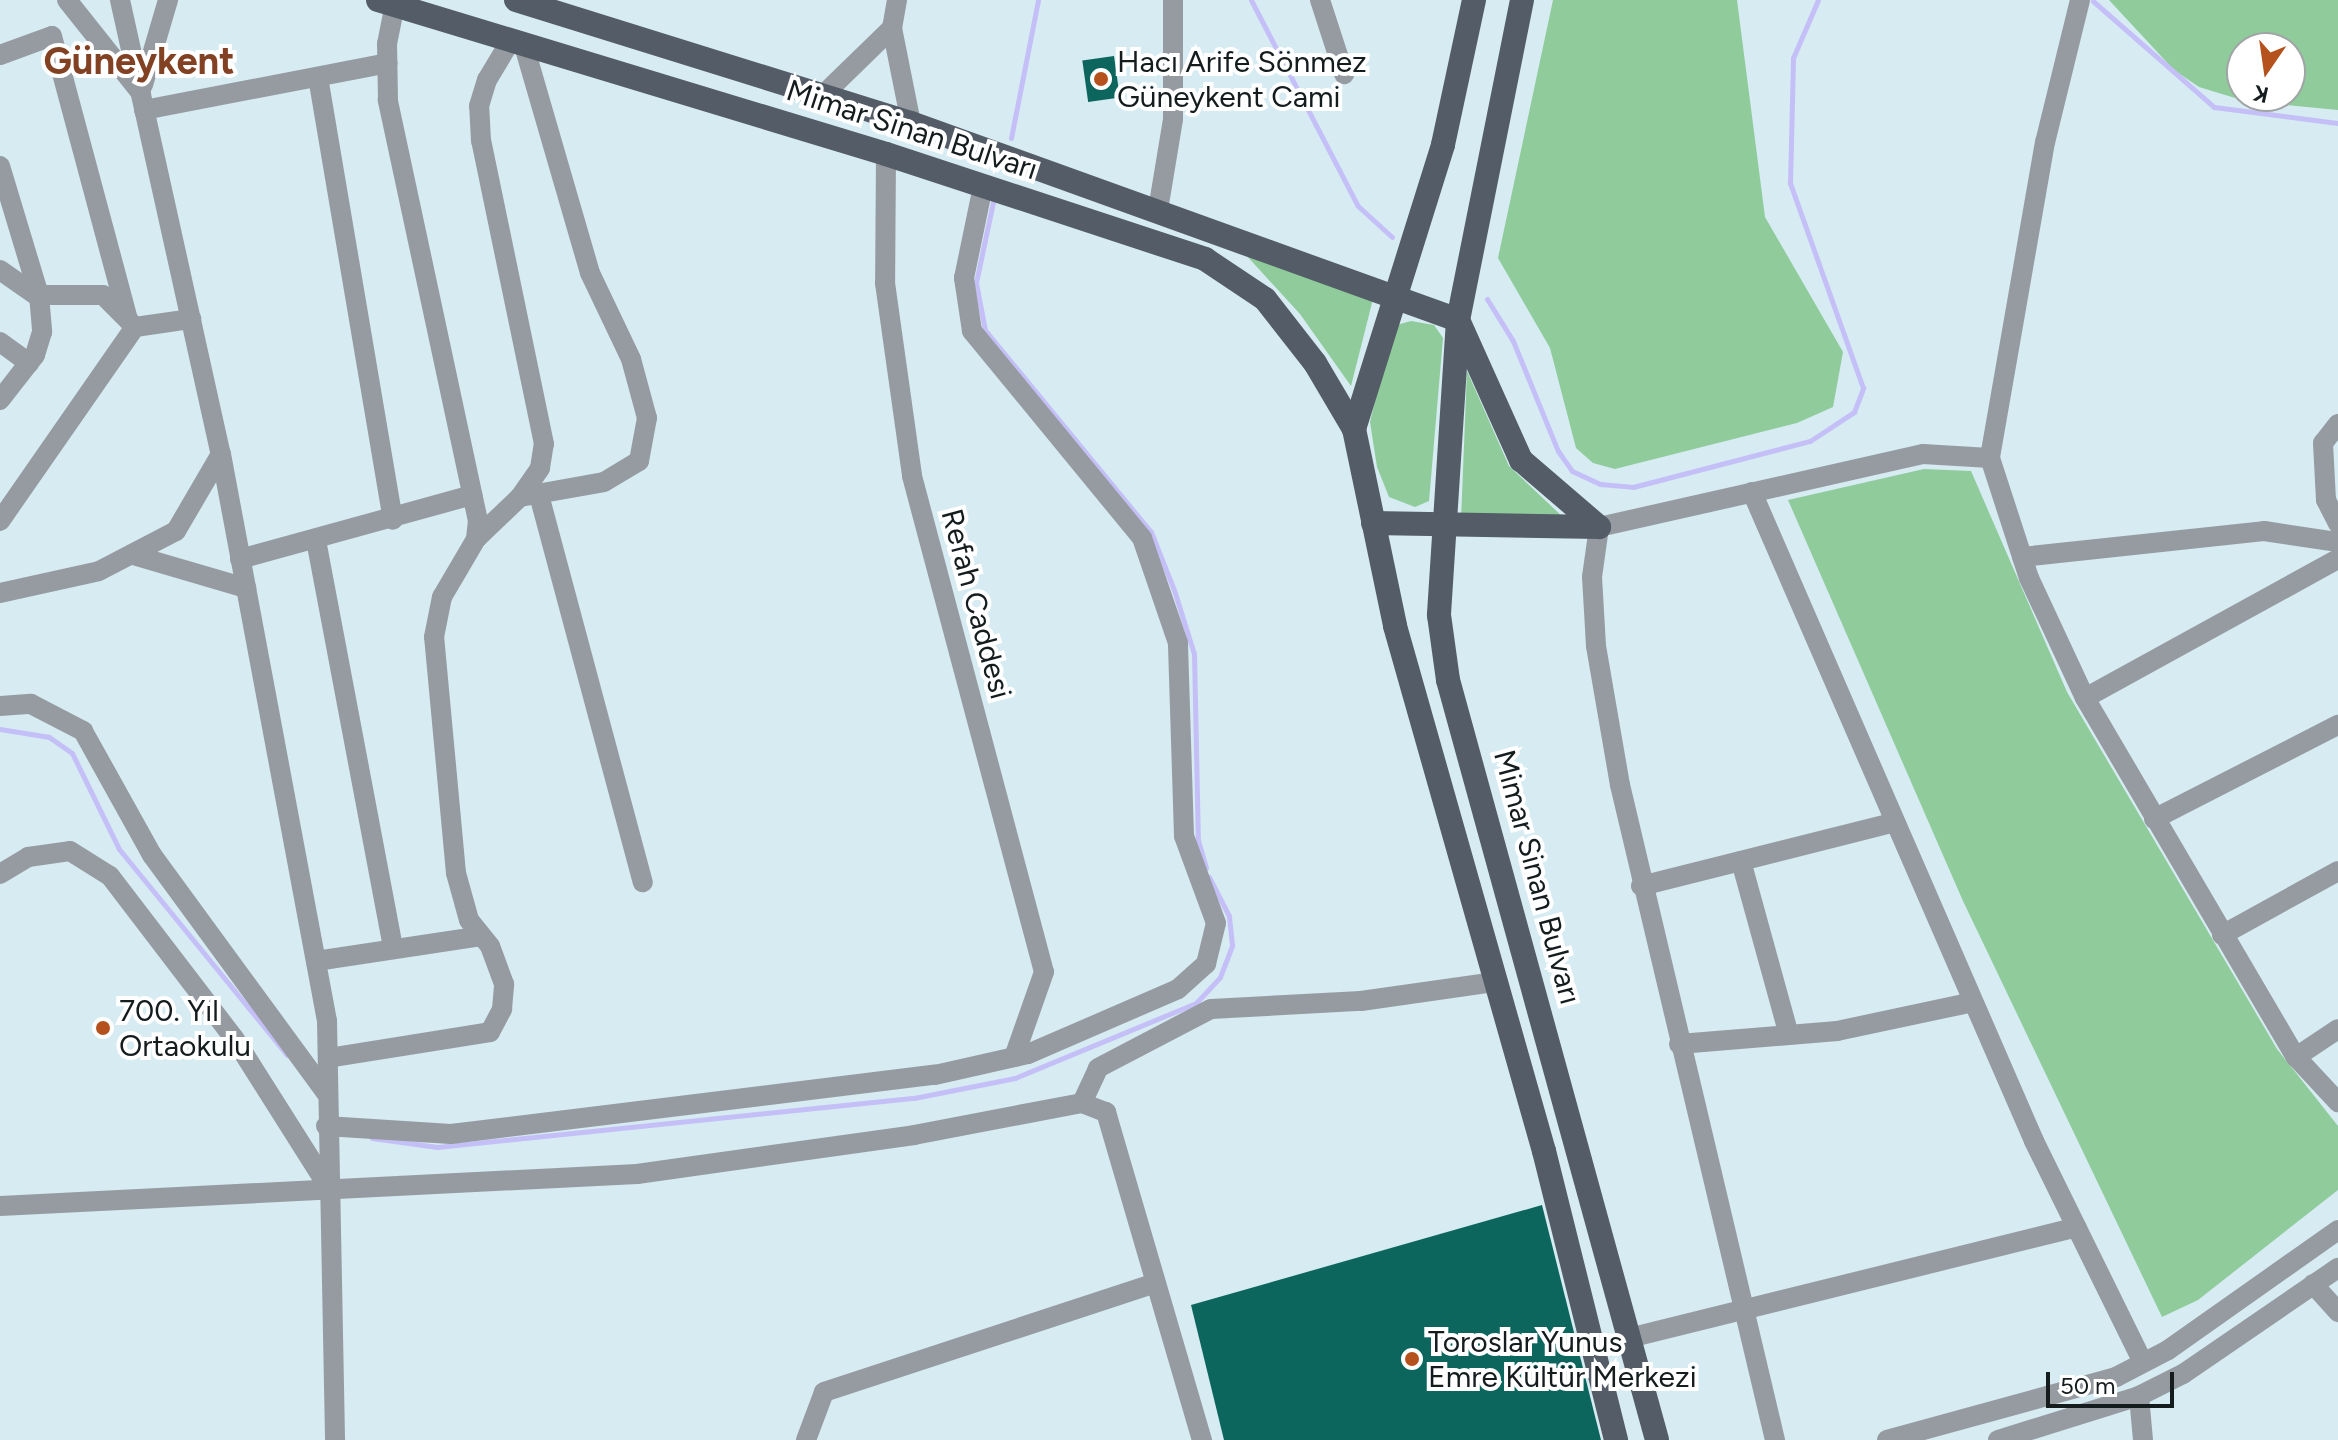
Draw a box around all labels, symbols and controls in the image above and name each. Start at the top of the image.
north arrow [2226,32,2306,112]
district label: Güneykent [44,39,234,85]
place label: Hacı Arife Sönmez Güneykent Cami [1117,44,1367,114]
marker: Hacı Arife Sönmez Güneykent Cami [1092,70,1110,88]
street label: Mimar Sinan Bulvarı [782,72,1042,188]
text: K [2251,79,2271,109]
street label: Refah Caddesi [933,505,1019,703]
street label: Mimar Sinan Bulvarı [1486,746,1588,1008]
place label: 700. Yıl Ortaokulu [119,993,251,1064]
marker: 700. Yıl Ortaokulu [94,1019,112,1037]
place label: Toroslar Yunus Emre Kültür Merkezi [1428,1324,1697,1394]
marker: Toroslar Yunus Emre Kültür Merkezi [1403,1350,1421,1368]
scale bar [2050,1356,2178,1406]
text: 50 m [2060,1371,2116,1400]

